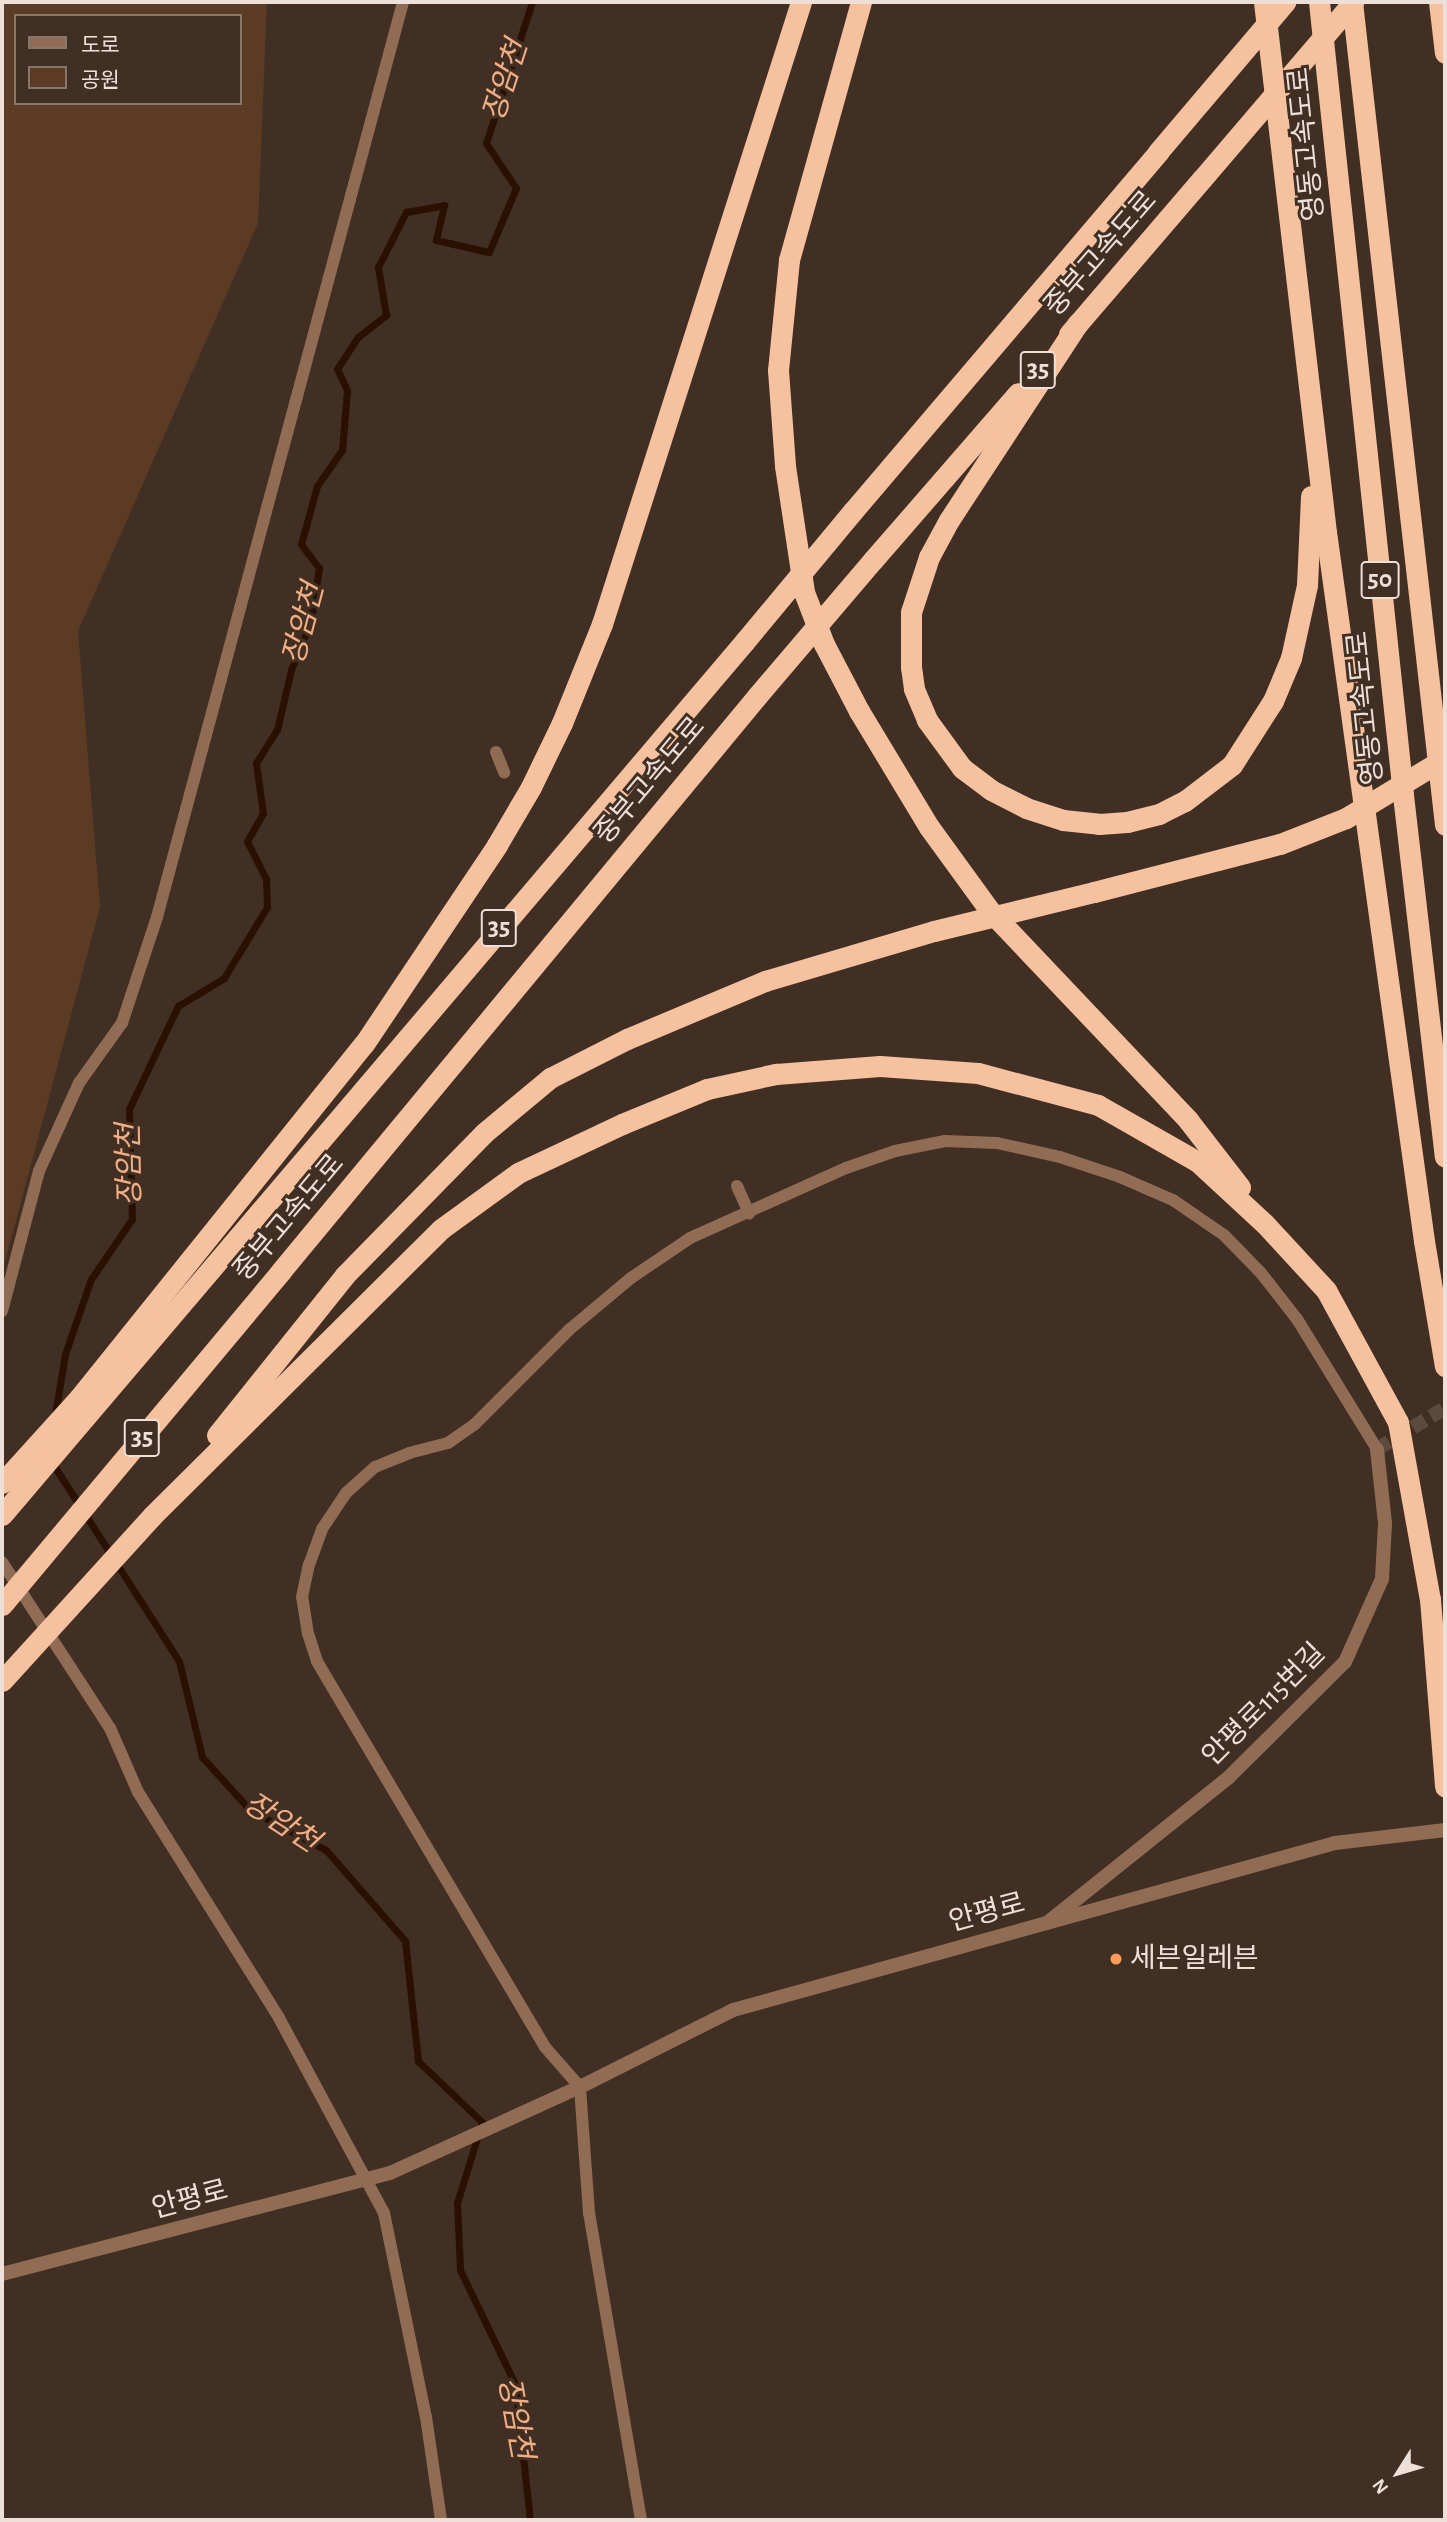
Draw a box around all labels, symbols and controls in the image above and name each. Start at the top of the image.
legend [14,14,242,105]
text: 도로 [81,35,120,56]
water label: 장암천 [476,36,536,126]
street label: 영동고속도로 [1282,65,1332,223]
text: 공원 [81,70,120,91]
street label: 중부고속도로 [1038,185,1164,323]
road number: 35 [1019,348,1057,392]
road number: 50 [1359,558,1401,602]
water label: 장암천 [276,579,332,669]
street label: 영동고속도로 [1341,629,1391,787]
street label: 중부고속도로 [587,711,713,851]
road number: 35 [480,906,518,951]
water label: 장암천 [111,1123,149,1207]
street label: 중부고속도로 [226,1148,352,1288]
road number: 35 [123,1415,161,1460]
street label: 안평로115번길 [1196,1637,1332,1773]
water label: 장암천 [236,1785,326,1861]
street label: 안평로 [945,1887,1029,1939]
place label: 세븐일레븐 [1130,1942,1259,1976]
marker: 세븐일레븐 [1108,1951,1124,1967]
street label: 안평로 [148,2174,232,2226]
water label: 장암천 [490,2374,540,2462]
north arrow [1363,2438,1433,2508]
text: N [1369,2475,1392,2497]

